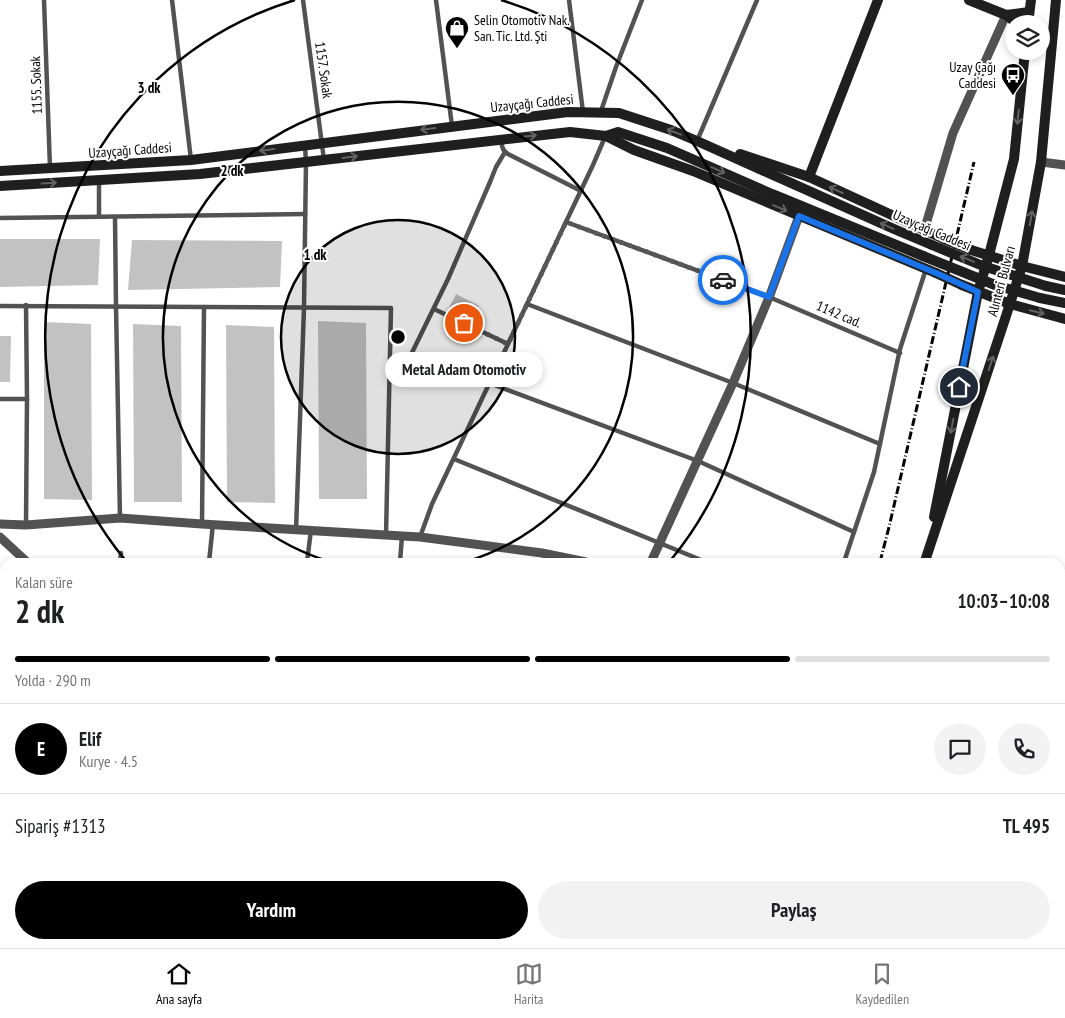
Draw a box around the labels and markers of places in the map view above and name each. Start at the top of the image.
place label: Selin Otomotiv Nak. San. Tic. Ltd. Şti [474,11,570,45]
shop icon: Selin Otomotiv Nak. San. Tic. Ltd. Şti [444,15,470,49]
place label: Uzay Çağı Caddesi [949,58,996,92]
bus stop icon: Uzay Çağı Caddesi [1000,62,1026,96]
pin [443,302,485,344]
centre of rings [389,328,407,346]
callout: Metal Adam Otomotiv [385,353,543,388]
pin [938,366,980,408]

